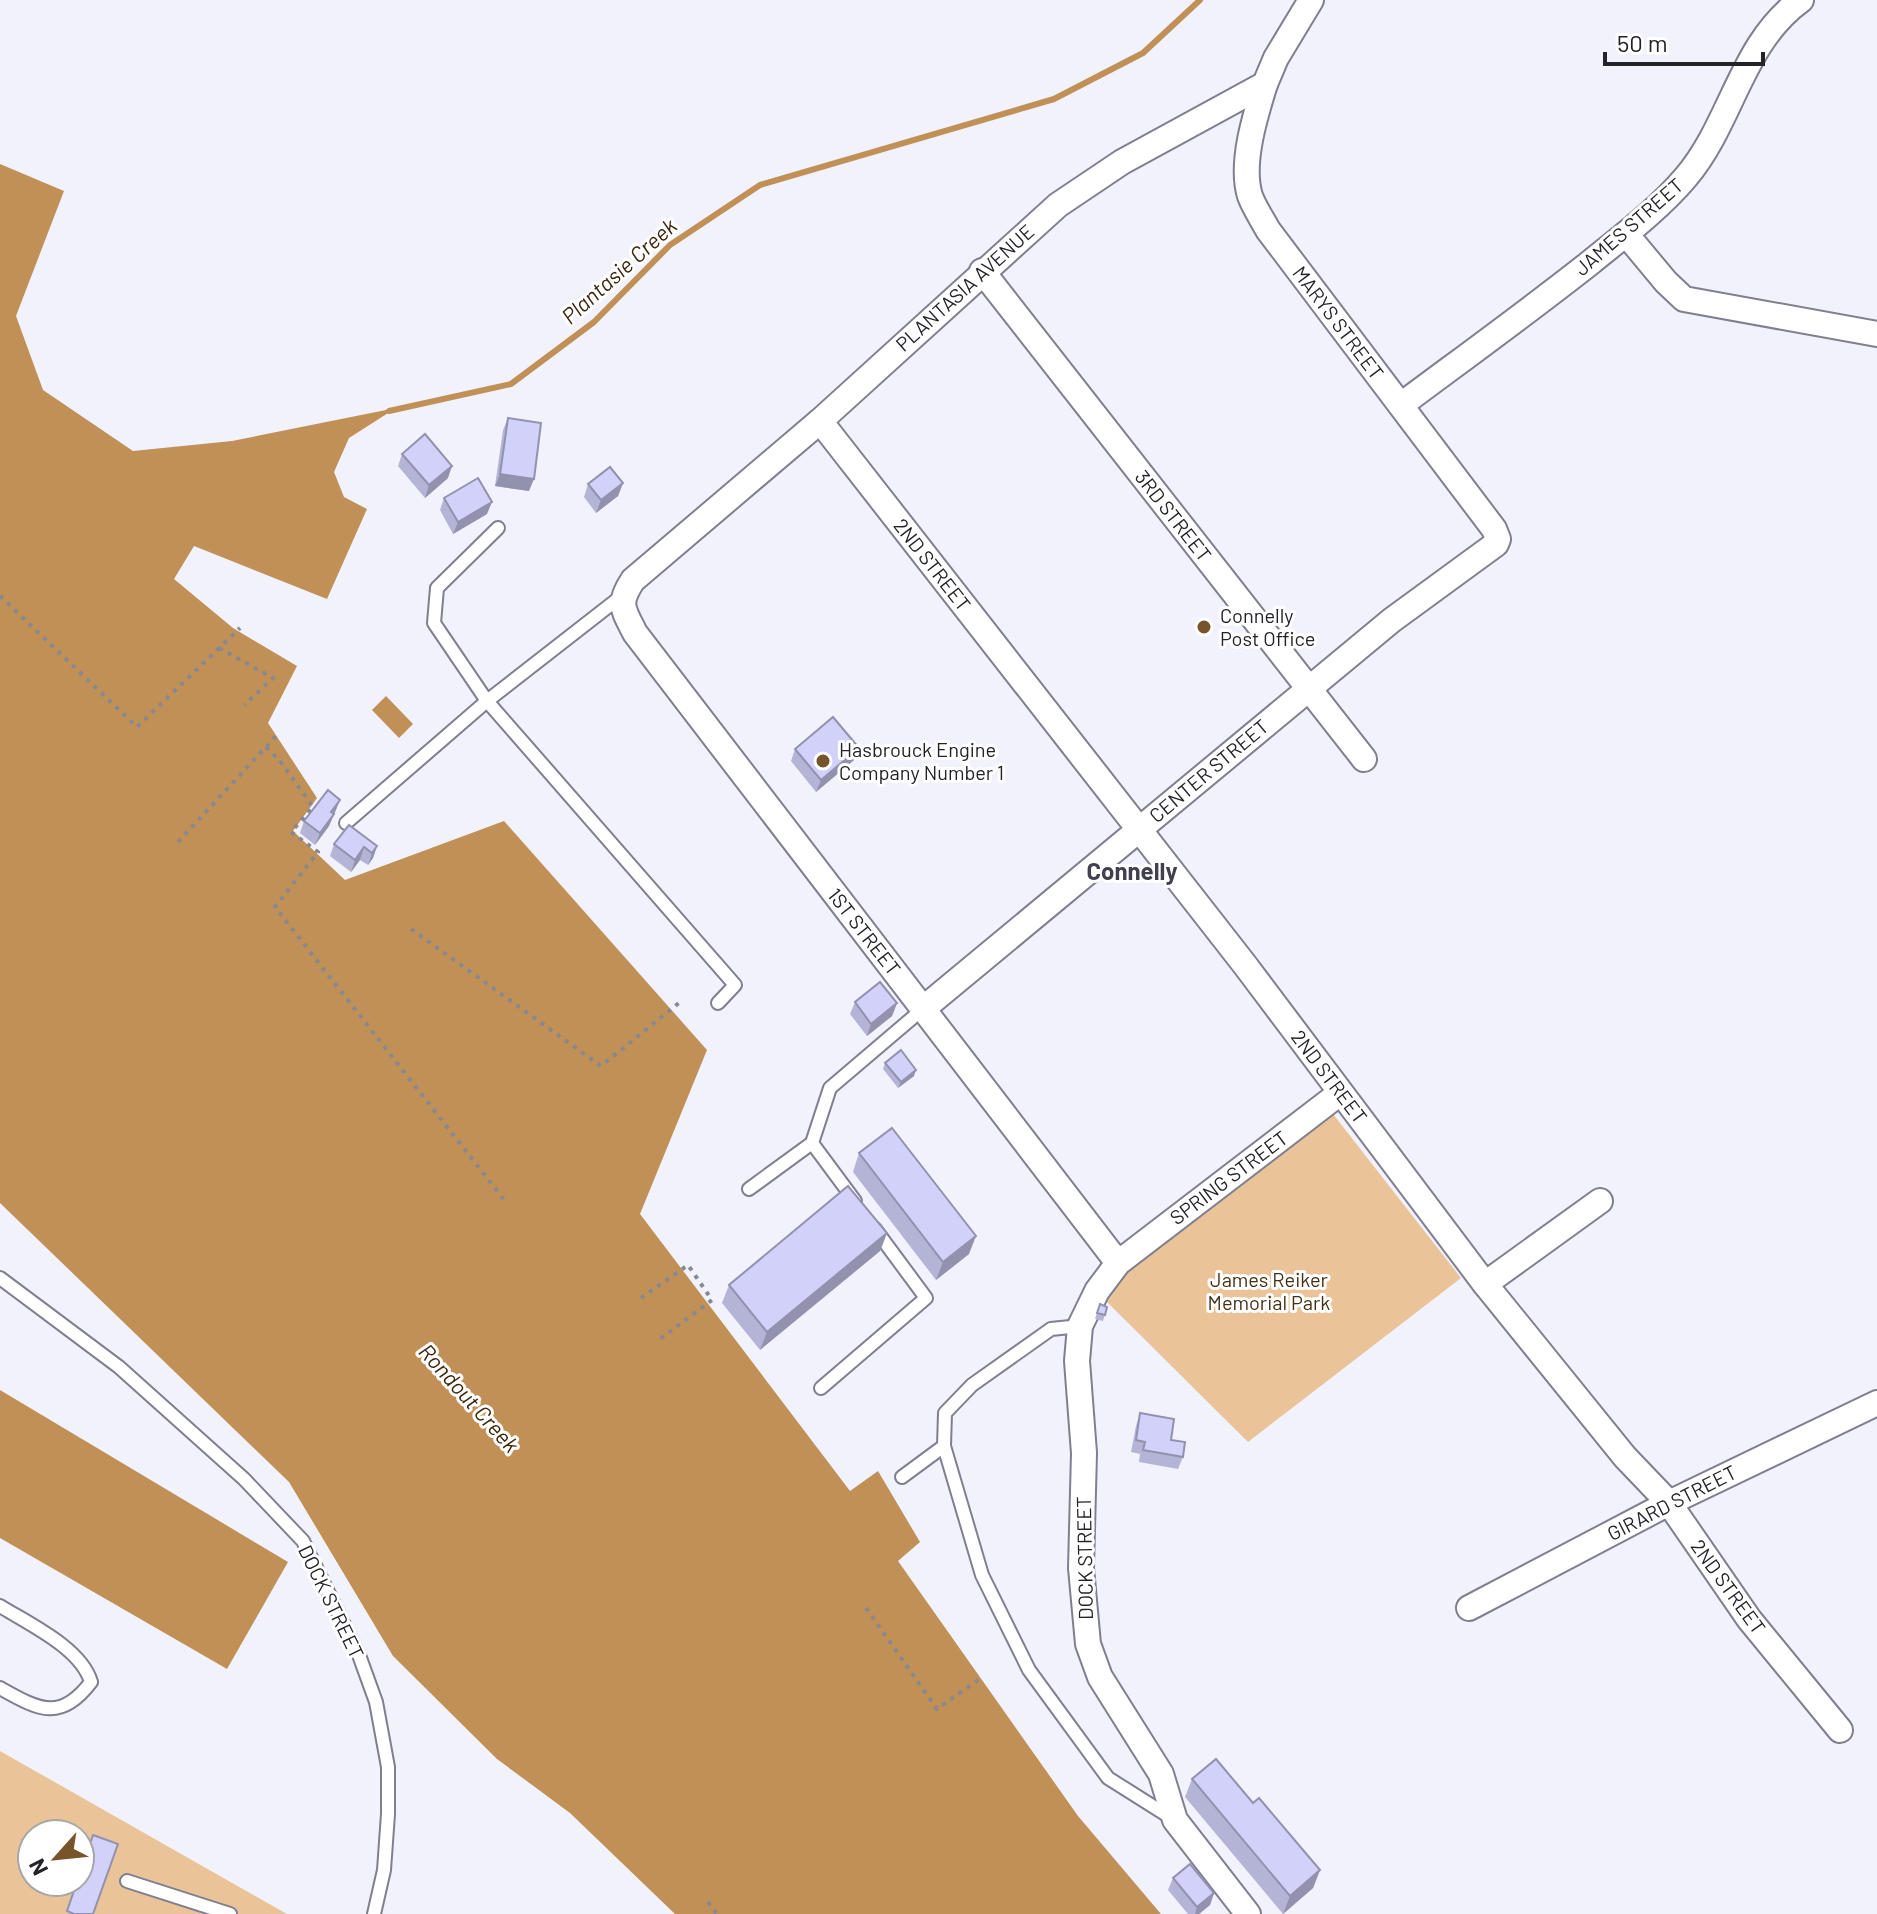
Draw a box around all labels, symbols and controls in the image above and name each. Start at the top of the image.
scale bar [1605,16,1763,66]
text: 50 m [1617,28,1668,57]
street label: JAMES STREET [1569,173,1688,280]
water label: Plantasie Creek [556,212,681,329]
street label: PLANTASIA AVENUE [890,219,1038,356]
street label: MARYS STREET [1288,261,1389,384]
street label: 3RD STREET [1131,465,1217,566]
street label: 2ND STREET [889,513,976,615]
place label: Connelly Post Office [1220,603,1315,650]
marker: Connelly Post Office [1195,618,1213,636]
street label: CENTER STREET [1144,713,1273,827]
place label: Hasbrouck Engine Company Number 1 [839,737,1004,784]
marker: Hasbrouck Engine Company Number 1 [814,752,832,770]
district label: Connelly [1086,856,1178,885]
street label: 1ST STREET [823,883,906,980]
street label: 2ND STREET [1287,1025,1373,1128]
street label: SPRING STREET [1165,1125,1292,1229]
park label: James Reiker Memorial Park [1208,1267,1330,1314]
water label: Rondout Creek [414,1338,525,1457]
street label: GIRARD STREET [1603,1459,1740,1545]
street label: DOCK STREET [1071,1496,1097,1620]
street label: 2ND STREET [1687,1535,1771,1638]
street label: DOCK STREET [294,1541,370,1662]
north arrow [16,1818,96,1898]
text: N [22,1855,52,1880]

